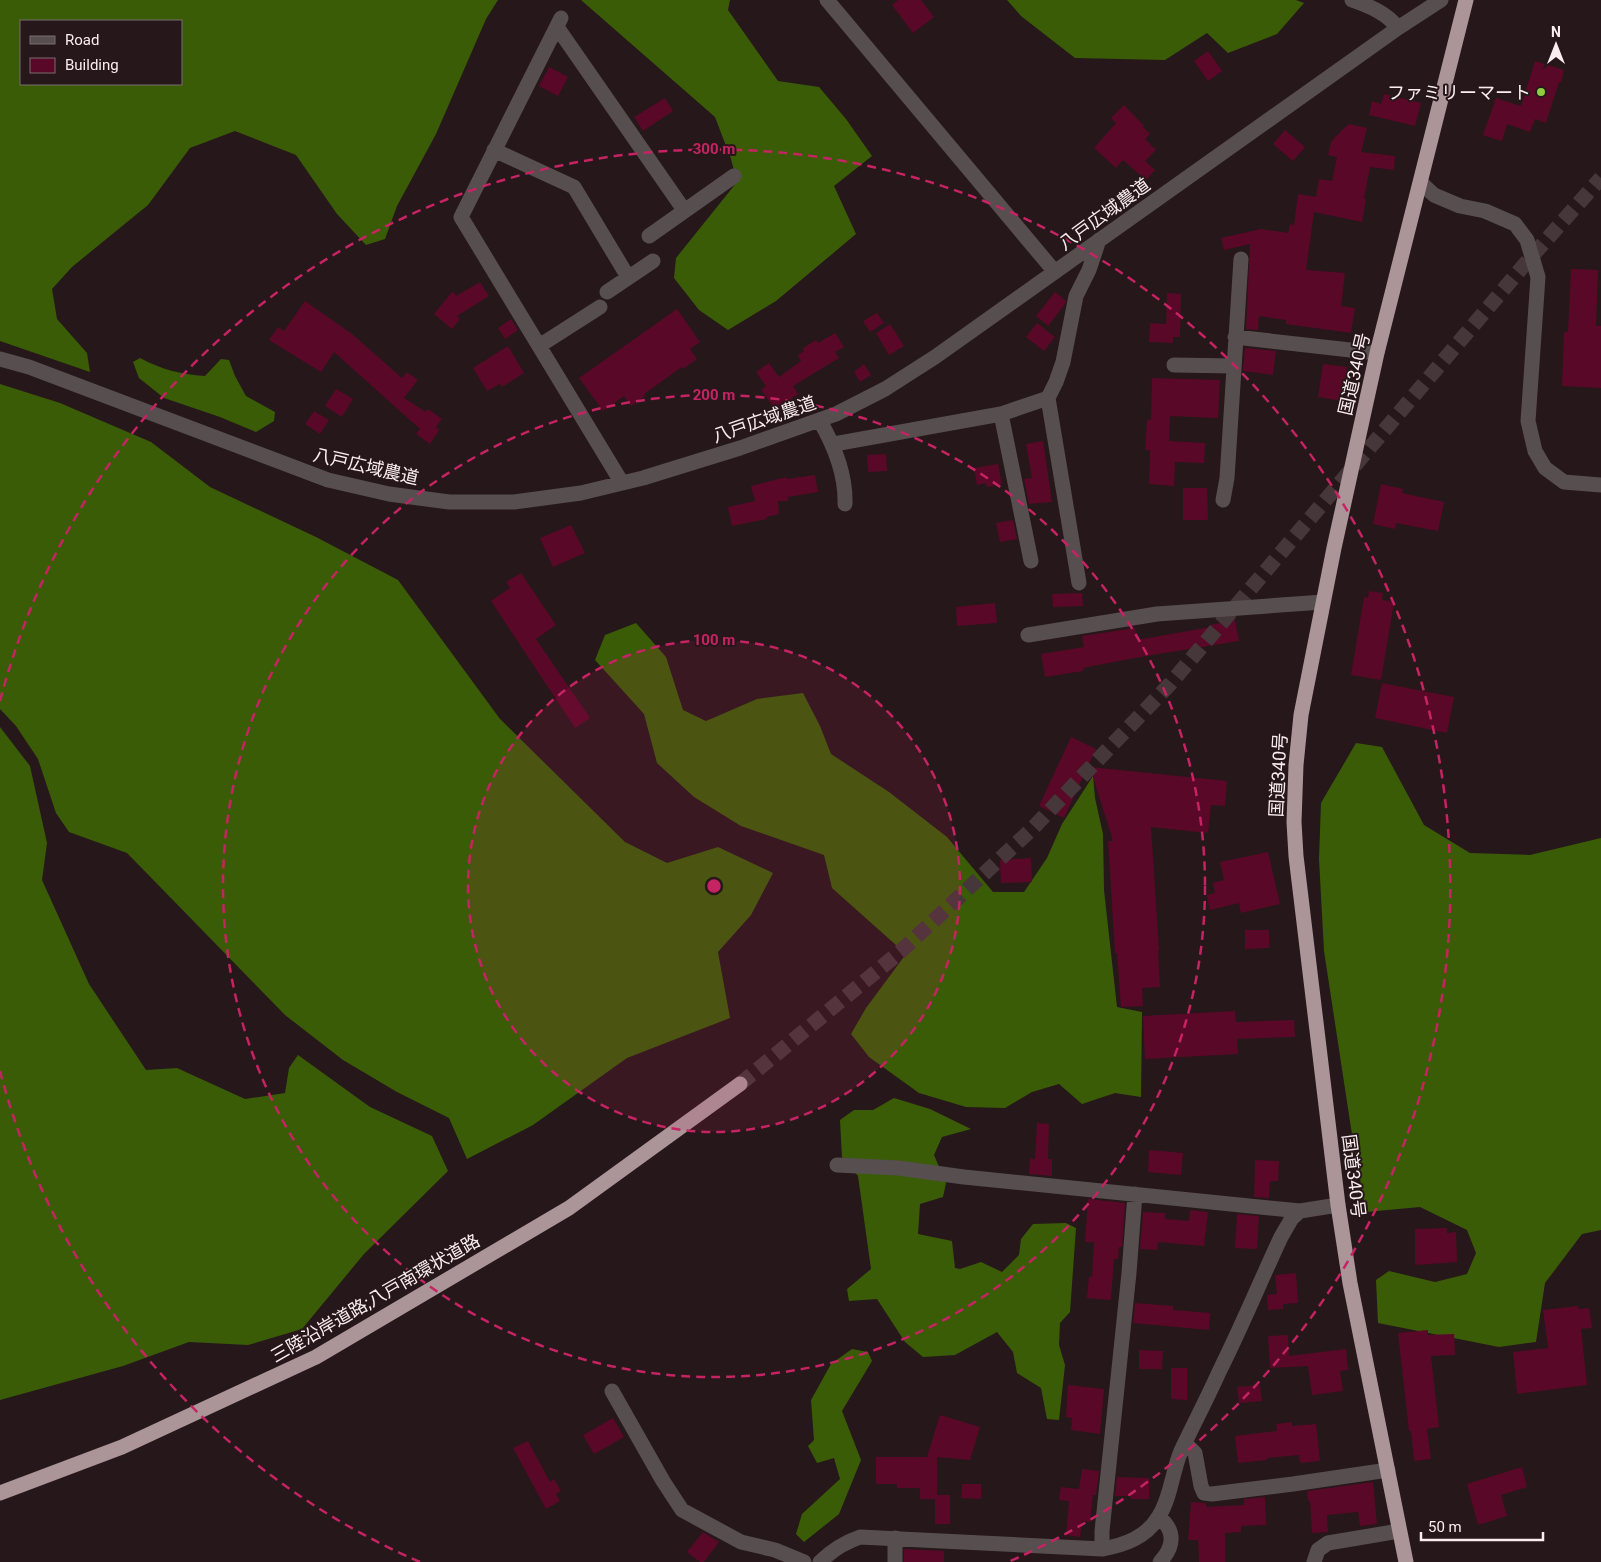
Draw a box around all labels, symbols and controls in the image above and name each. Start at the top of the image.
legend [20,20,182,85]
north arrow [1531,20,1581,70]
text: N [1551,24,1561,40]
text: Road [65,31,99,49]
text: Building [65,56,119,74]
place label: ファミリーマート [1387,82,1531,103]
marker: ファミリーマート [1535,86,1547,98]
text: 300 m [693,140,735,158]
street label: 八戸広域農道 [1054,174,1154,254]
street label: 国道340号 [1334,331,1374,417]
text: 200 m [693,386,735,404]
street label: 八戸広域農道 [710,391,818,447]
street label: 八戸広域農道 [311,444,421,488]
text: 100 m [693,631,735,649]
street label: 国道340号 [1265,732,1291,818]
centre of rings [705,877,723,895]
street label: 国道340号 [1338,1133,1370,1219]
street label: 三陸沿岸道路;八戸南環状道路 [267,1229,483,1367]
scale bar [1421,1510,1544,1542]
text: 50 m [1428,1518,1462,1536]

